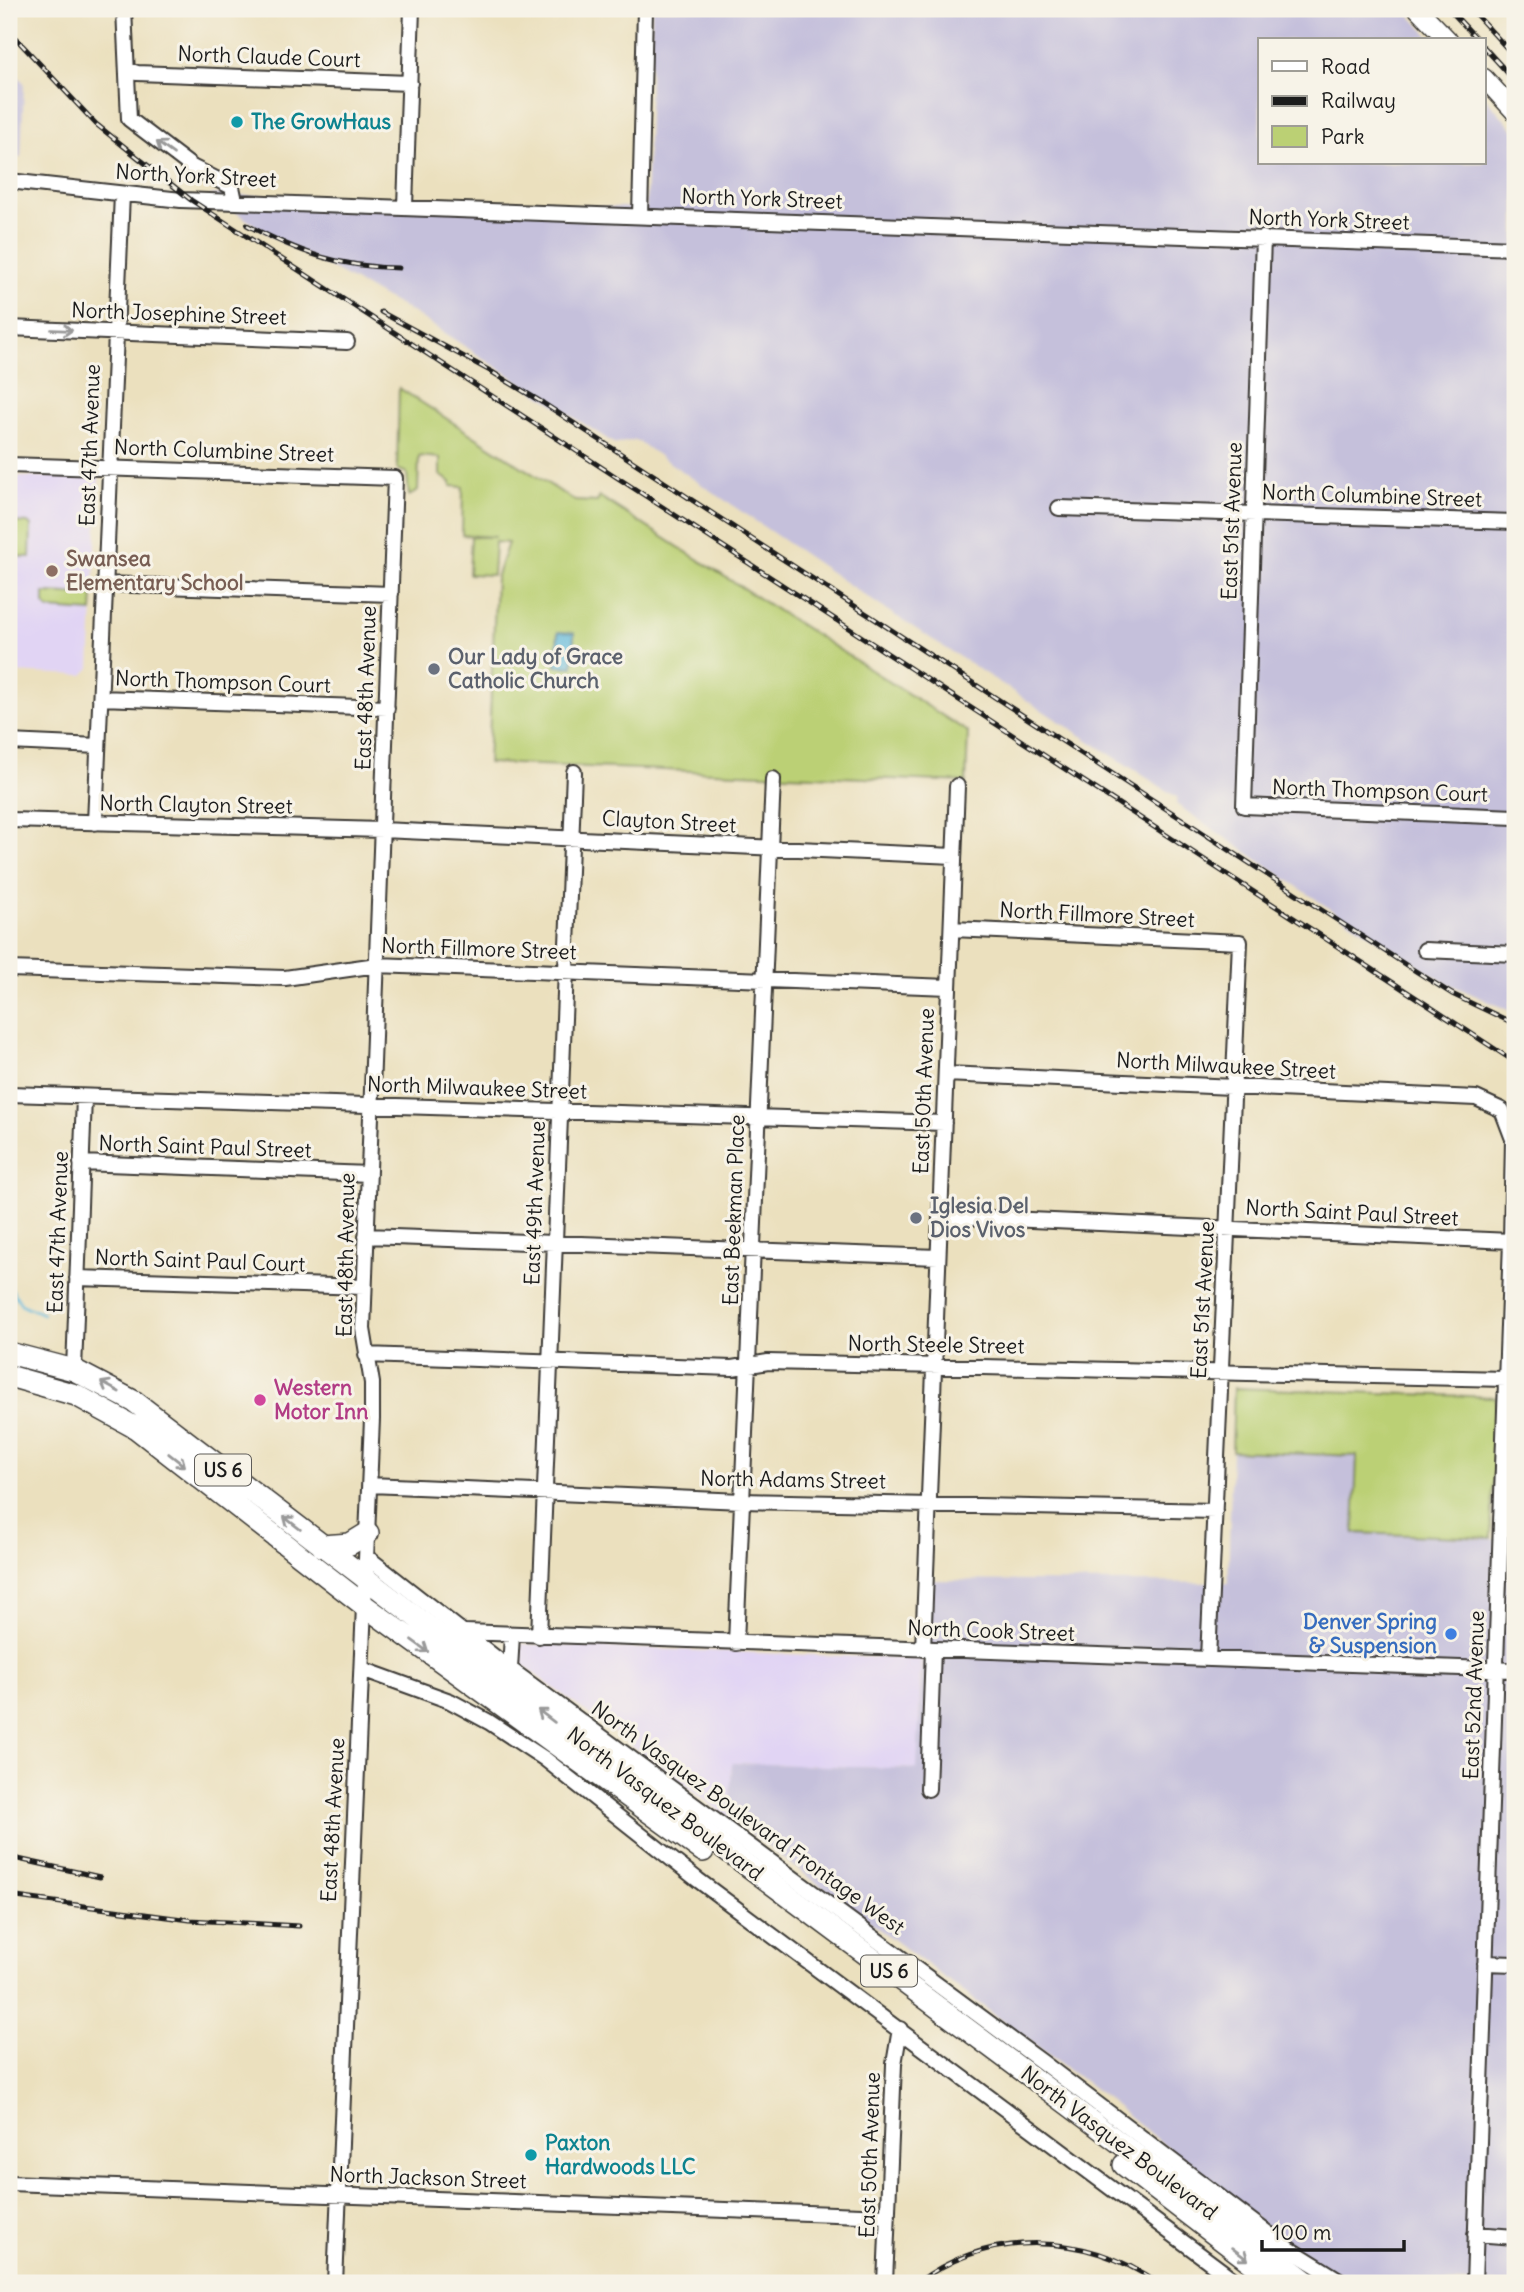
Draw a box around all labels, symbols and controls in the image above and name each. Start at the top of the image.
legend [1258,38,1486,164]
street label: North Claude Court [177,40,361,73]
text: Road [1321,53,1370,80]
text: Railway [1321,87,1396,114]
place label: The GrowHaus [251,108,391,135]
marker: The GrowHaus [229,114,245,130]
text: Park [1321,123,1364,150]
one-way arrow [156,141,175,155]
street label: North York Street [115,158,277,193]
street label: North York Street [681,182,843,215]
street label: North York Street [1248,203,1410,236]
street label: North Josephine Street [71,296,287,331]
one-way arrow [50,324,73,337]
street label: East 47th Avenue [73,363,106,527]
street label: North Columbine Street [113,433,335,468]
street label: East 51st Avenue [1215,442,1248,600]
street label: North Columbine Street [1261,478,1483,513]
place label: Swansea Elementary School [66,545,243,596]
marker: Swansea Elementary School [44,563,60,579]
street label: East 48th Avenue [349,605,382,771]
place label: Our Lady of Grace Catholic Church [448,643,623,694]
marker: Our Lady of Grace Catholic Church [426,661,442,677]
street label: North Thompson Court [115,664,331,699]
street label: North Thompson Court [1272,773,1488,808]
street label: North Clayton Street [99,789,293,820]
street label: Clayton Street [601,805,737,838]
street label: North Fillmore Street [999,896,1195,933]
street label: North Fillmore Street [381,932,577,965]
street label: East 50th Avenue [907,1007,940,1174]
street label: North Milwaukee Street [1115,1046,1337,1085]
street label: North Milwaukee Street [367,1070,587,1105]
street label: East Beekman Place [717,1114,750,1306]
street label: East 49th Avenue [518,1120,551,1286]
street label: North Saint Paul Street [98,1129,312,1164]
street label: East 47th Avenue [41,1150,74,1314]
street label: East 48th Avenue [331,1173,360,1337]
place label: Iglesia Del Dios Vivos [930,1192,1029,1243]
street label: North Saint Paul Street [1245,1193,1459,1232]
marker: Iglesia Del Dios Vivos [908,1210,924,1226]
street label: East 51st Avenue [1185,1220,1220,1380]
street label: North Saint Paul Court [94,1243,306,1278]
street label: North Steele Street [847,1329,1025,1360]
place label: Western Motor Inn [274,1374,368,1425]
one-way arrow [100,1380,120,1394]
marker: Western Motor Inn [252,1392,268,1408]
one-way arrow [168,1452,186,1467]
road number: US 6 [195,1454,251,1486]
street label: North Adams Street [700,1464,886,1495]
one-way arrow [283,1515,301,1530]
place label: Denver Spring & Suspension [1303,1608,1437,1659]
street label: East 52nd Avenue [1457,1610,1490,1780]
street label: North Cook Street [907,1614,1075,1647]
marker: Denver Spring & Suspension [1443,1626,1459,1642]
one-way arrow [410,1639,429,1653]
street label: North Vasquez Boulevard Frontage West [586,1695,910,1940]
one-way arrow [537,1708,555,1723]
street label: North Vasquez Boulevard [562,1721,769,1886]
street label: East 48th Avenue [315,1737,350,1903]
road number: US 6 [861,1955,917,1986]
street label: North Vasquez Boulevard [1016,2060,1223,2225]
street label: East 50th Avenue [853,2071,886,2238]
place label: Paxton Hardwoods LLC [545,2129,696,2180]
marker: Paxton Hardwoods LLC [523,2147,539,2163]
street label: North Jackson Street [329,2161,527,2194]
scale bar [1262,2208,1403,2252]
text: 100 m [1272,2219,1331,2246]
one-way arrow [1230,2246,1249,2261]

